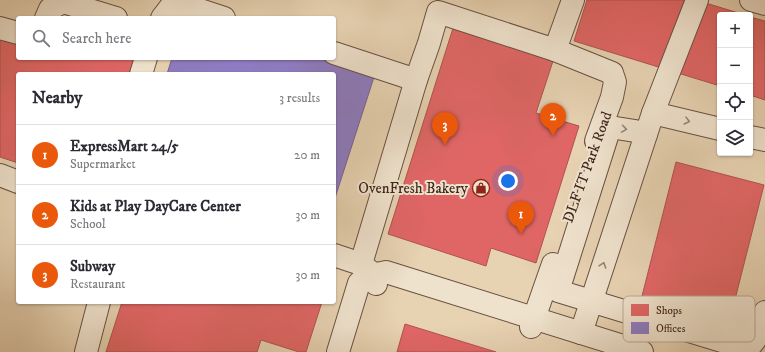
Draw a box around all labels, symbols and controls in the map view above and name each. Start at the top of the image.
map controls [717,12,753,156]
button: + [717,12,753,48]
search box [16,16,336,60]
icon: search [30,27,52,49]
text: Search here [62,29,131,48]
button: − [717,48,753,84]
button: locate [717,84,753,120]
text: Nearby [32,87,82,109]
text: 3 results [279,90,320,106]
pin: 2 [540,103,566,136]
street label: DLF IT Park Road [558,108,617,226]
pin: 3 [432,112,458,145]
one-way arrow [683,116,690,125]
button: layers [717,120,753,156]
one-way arrow [621,124,627,133]
text: ExpressMart 24/5 [70,137,179,156]
text: 1 [43,147,47,163]
text: 20 m [294,147,320,163]
text: Supermarket [70,156,136,172]
your location [498,171,518,191]
shop icon: OvenFresh Bakery [471,178,491,198]
place label: OvenFresh Bakery [358,179,469,198]
text: Kids at Play DayCare Center [70,197,241,216]
pin: 1 [508,201,534,234]
text: 2 [42,207,48,223]
text: 30 m [296,207,320,223]
text: School [70,216,106,232]
text: Subway [70,257,115,276]
one-way arrow [598,262,607,269]
text: 3 [43,267,47,283]
text: 30 m [296,267,320,283]
text: Restaurant [70,276,126,292]
legend [623,296,755,342]
text: Shops [656,304,682,318]
text: Offices [656,322,686,336]

